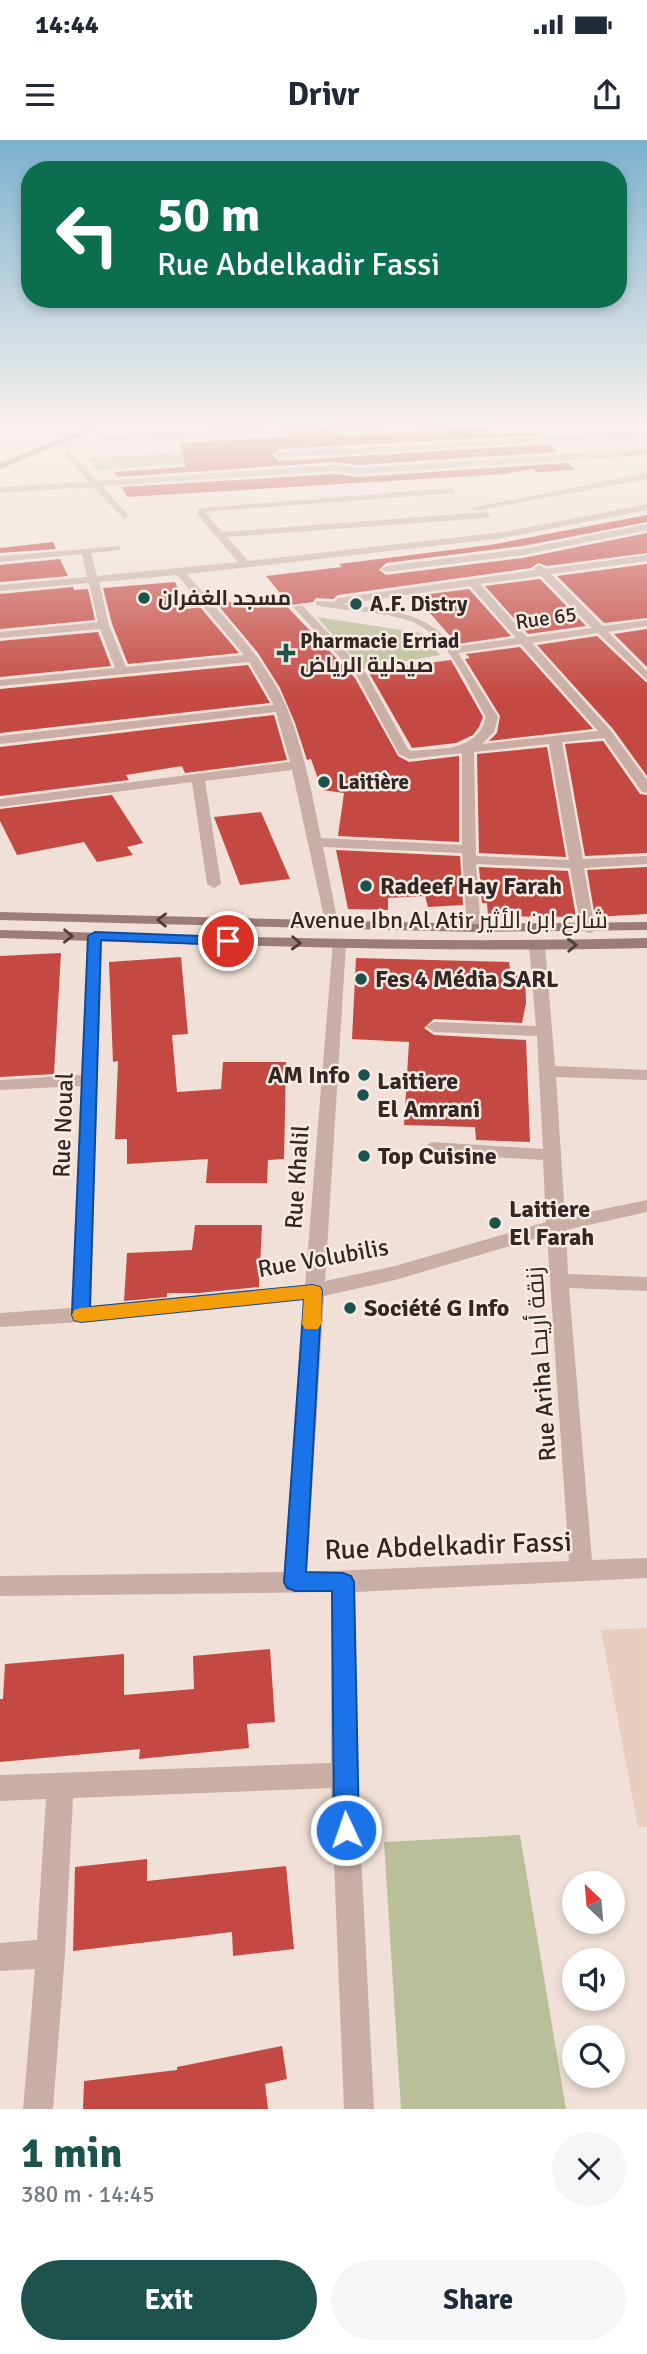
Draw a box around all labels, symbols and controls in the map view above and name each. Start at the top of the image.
text: 14:44 [35,9,99,41]
text: Drivr [287,75,360,114]
icon: menu [21,76,59,114]
icon: share [588,76,626,114]
text: 50 m [157,185,260,245]
icon: left [42,189,133,280]
text: Rue Abdelkadir Fassi [157,245,440,284]
place label: مسجد الغفران [158,585,291,611]
marker: مسجد الغفران [136,590,152,606]
place label: A.F. Distry [370,591,468,617]
marker: A.F. Distry [348,596,364,612]
street label: Rue 65 [514,601,578,635]
place label: Pharmacie Erriad صيدلية الرياض [300,628,459,678]
marker: Pharmacie Erriad صيدلية الرياض [278,645,294,661]
place label: Laitière [338,769,409,795]
marker: Laitière [316,774,332,790]
place label: Radeef Hay Farah [380,871,562,901]
marker: Radeef Hay Farah [358,878,374,894]
street label: Avenue Ibn Al Atir شارع ابن الأثير [290,905,608,936]
pin [198,911,258,971]
one-way arrow [157,913,168,928]
icon: arrive [209,922,247,960]
one-way arrow [63,928,74,943]
one-way arrow [290,936,301,951]
one-way arrow [567,937,578,952]
place label: Fes 4 Média SARL [375,964,559,994]
marker: Fes 4 Média SARL [353,971,369,987]
place label: AM Info [268,1060,350,1090]
place label: Laitiere El Amrani [377,1066,480,1124]
marker: AM Info [356,1067,372,1083]
street label: Rue Noual [46,1072,80,1178]
marker: Laitiere El Amrani [355,1087,371,1103]
street label: Rue Khalil [278,1124,316,1230]
place label: Top Cuisine [378,1141,497,1171]
marker: Top Cuisine [356,1148,372,1164]
place label: Laitiere El Farah [509,1194,594,1252]
marker: Laitiere El Farah [487,1215,503,1231]
street label: Rue Volubilis [255,1232,391,1284]
street label: Rue Ariha زنقة أريحا [518,1266,563,1462]
place label: Société G Info [364,1293,509,1323]
marker: Société G Info [342,1300,358,1316]
street label: Rue Abdelkadir Fassi [324,1525,572,1567]
position arrow [309,1793,383,1867]
north arrow [562,1871,625,1934]
map controls [562,1871,625,2088]
button: sound [562,1948,625,2011]
button: search [562,2025,625,2088]
text: 1 min [21,2128,122,2179]
button: close [552,2132,626,2206]
text: 380 m · 14:45 [21,2180,155,2209]
button: Exit [21,2260,317,2340]
button: Share [331,2260,626,2340]

